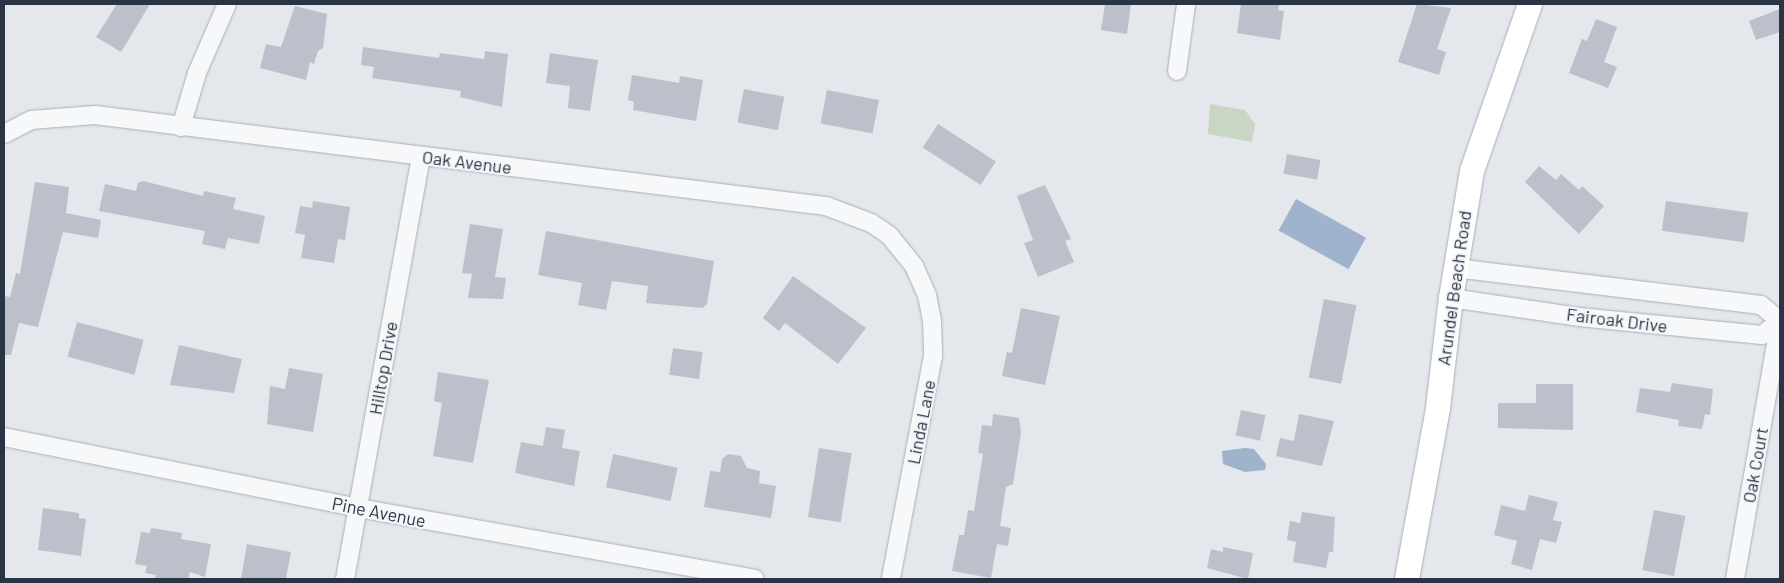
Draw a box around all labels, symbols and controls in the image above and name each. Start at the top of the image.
street label: Oak Avenue [421,146,513,178]
street label: Arundel Beach Road [1432,209,1476,367]
street label: Fairoak Drive [1565,303,1669,337]
street label: Hilltop Drive [364,320,402,416]
street label: Linda Lane [902,378,940,466]
street label: Oak Court [1738,425,1772,505]
street label: Pine Avenue [330,492,428,532]

